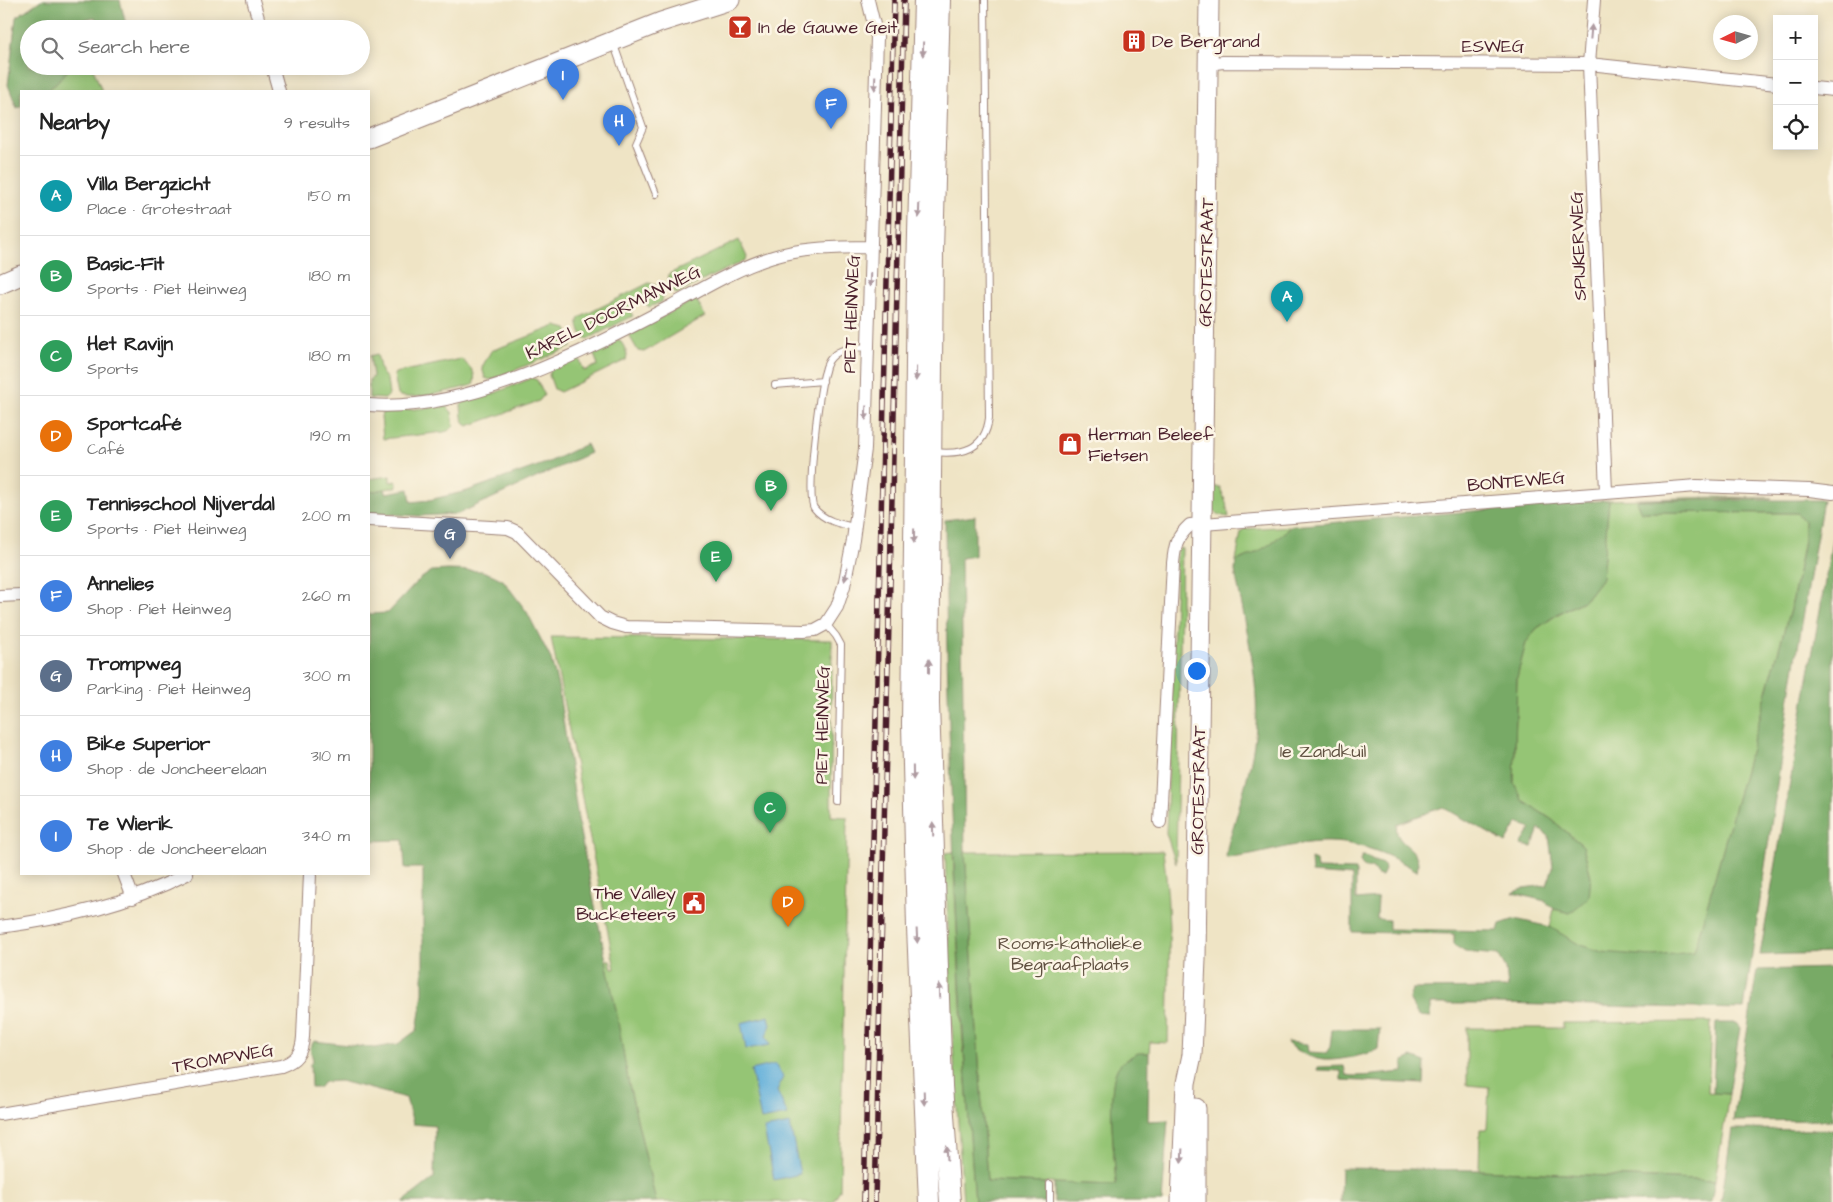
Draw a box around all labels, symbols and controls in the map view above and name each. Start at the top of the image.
bar icon: In de Gauwe Geit [727,14,753,40]
place label: In de Gauwe Geit [758,15,898,40]
north arrow [1713,15,1758,60]
map controls [1773,15,1818,150]
button: + [1773,15,1818,60]
search box [20,20,370,75]
one-way arrow [1588,24,1596,40]
building icon: De Bergrand [1121,28,1147,54]
place label: De Bergrand [1152,29,1260,55]
icon: search [38,34,66,62]
text: Search here [78,34,190,61]
street label: ESWEG [1462,34,1525,59]
one-way arrow [919,41,927,57]
pin: I [547,59,579,100]
button: − [1773,60,1818,105]
one-way arrow [871,75,879,91]
pin: F [815,88,847,129]
pin: H [603,105,635,146]
button: locate [1773,105,1818,150]
text: Nearby [40,108,110,137]
text: 9 results [284,112,350,134]
text: Villa Bergzicht [87,171,211,198]
text: A [51,185,61,207]
text: 150 m [308,185,350,207]
street label: SPIJKERWEG [1564,190,1593,301]
street label: GROTESTRAAT [1193,196,1220,327]
text: Place · Grotestraat [87,198,232,220]
one-way arrow [915,203,923,219]
text: Basic-Fit [87,251,164,278]
street label: PIET HEINWEG [837,254,866,374]
street label: KAREL DOORMANWEG [521,259,705,366]
text: B [50,265,62,287]
text: 180 m [309,265,350,287]
one-way arrow [866,272,874,288]
text: Sports · Piet Heinweg [87,278,246,300]
pin: A [1271,281,1303,322]
text: Het Ravijn [87,331,173,358]
text: C [50,345,62,367]
text: 180 m [309,345,350,367]
text: Sports [87,358,139,380]
one-way arrow [912,366,920,382]
one-way arrow [862,405,870,421]
text: Sportcafé [87,411,182,438]
place label: Herman Beleef Fietsen [1088,422,1214,468]
text: D [51,425,61,447]
text: 190 m [310,425,350,447]
shop icon: Herman Beleef Fietsen [1057,431,1083,457]
text: Café [87,438,125,460]
street label: BONTEWEG [1466,465,1567,498]
pin: B [755,470,787,511]
text: Tennisschool Nijverdal [87,491,275,518]
text: E [51,505,61,527]
text: 200 m [302,505,350,527]
text: Sports · Piet Heinweg [87,518,246,540]
pin: G [434,518,466,559]
one-way arrow [910,528,918,544]
pin: E [700,541,732,582]
one-way arrow [842,567,850,582]
text: Annelies [87,571,154,598]
text: F [50,585,62,607]
text: 260 m [302,585,350,607]
text: Shop · Piet Heinweg [87,598,231,620]
text: Trompweg [87,651,181,678]
one-way arrow [925,658,933,674]
your location [1184,658,1210,684]
text: G [50,665,62,687]
text: 300 m [303,665,350,687]
street label: PIET HEINWEG [809,665,836,785]
text: Parking · Piet Heinweg [87,678,251,700]
street label: GROTESTRAAT [1185,724,1212,855]
text: Bike Superior [87,731,210,758]
park label: 1e Zandkuil [1280,739,1366,764]
text: H [51,745,61,767]
text: 310 m [311,745,350,767]
text: Shop · de Joncheerelaan [87,758,267,780]
one-way arrow [909,765,917,781]
pin: C [754,792,786,833]
text: Te Wierik [87,811,173,838]
one-way arrow [928,820,936,836]
text: I [55,825,57,847]
text: 340 m [302,825,350,847]
text: Shop · de Joncheerelaan [87,838,267,860]
place label: The Valley Bucketeers [576,881,676,927]
pin: D [772,886,804,927]
public building icon: The Valley Bucketeers [681,890,707,916]
one-way arrow [913,928,921,944]
park label: Rooms-katholieke Begraafplaats [998,931,1142,978]
one-way arrow [934,983,942,999]
street label: TROMPWEG [170,1037,276,1080]
one-way arrow [921,1090,929,1106]
one-way arrow [942,1145,950,1161]
one-way arrow [1178,1148,1186,1164]

